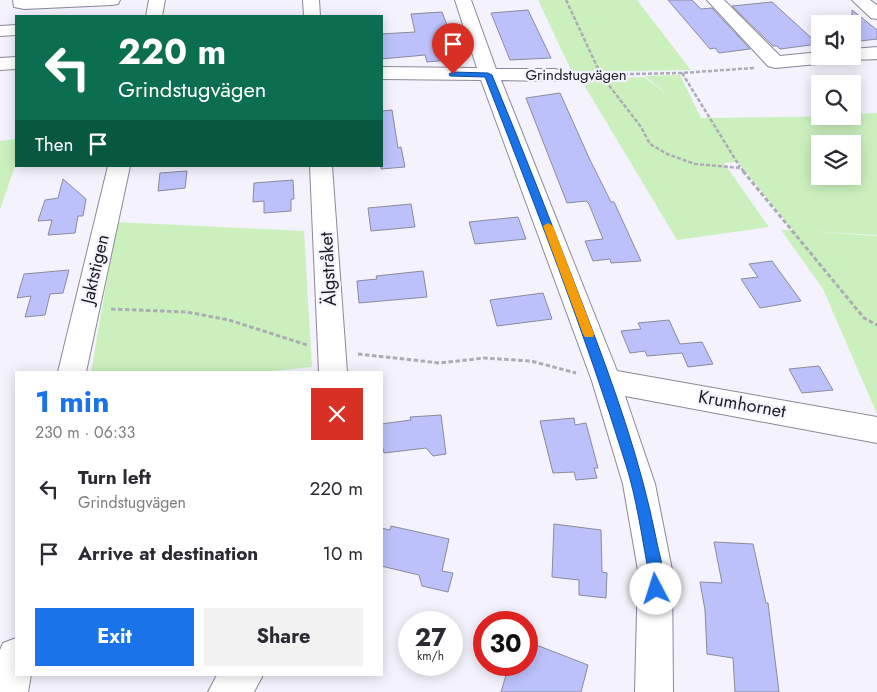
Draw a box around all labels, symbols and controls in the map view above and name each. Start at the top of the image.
map controls [811,15,861,185]
button: sound [811,15,861,65]
pin [432,23,474,74]
text: 220 m [118,27,226,77]
icon: arrive [439,30,467,58]
icon: left [35,35,100,100]
street label: Grindstugvägen [525,64,627,86]
text: Grindstugvägen [118,73,266,105]
button: search [811,75,861,125]
icon: arrive [84,130,112,158]
text: Then [35,131,74,158]
button: layers [811,135,861,185]
street label: Älgstråket [313,231,343,307]
street label: Jaktstigen [74,232,116,308]
text: 1 min [35,380,109,423]
street label: Krumhornet [696,384,788,425]
button: close [311,388,363,440]
text: 230 m · 06:33 [35,421,135,444]
text: Turn left [78,464,151,491]
icon: left [35,475,63,503]
text: 220 m [309,475,363,502]
text: Grindstugvägen [78,491,186,514]
icon: arrive [35,540,63,568]
text: Arrive at destination [78,540,258,567]
text: 10 m [323,540,363,567]
position arrow [629,562,681,614]
button: Exit [35,608,194,666]
button: Share [204,608,363,666]
speed limit sign: 30 [473,611,538,676]
text: 27 [415,619,446,655]
text: km/h [417,647,444,665]

